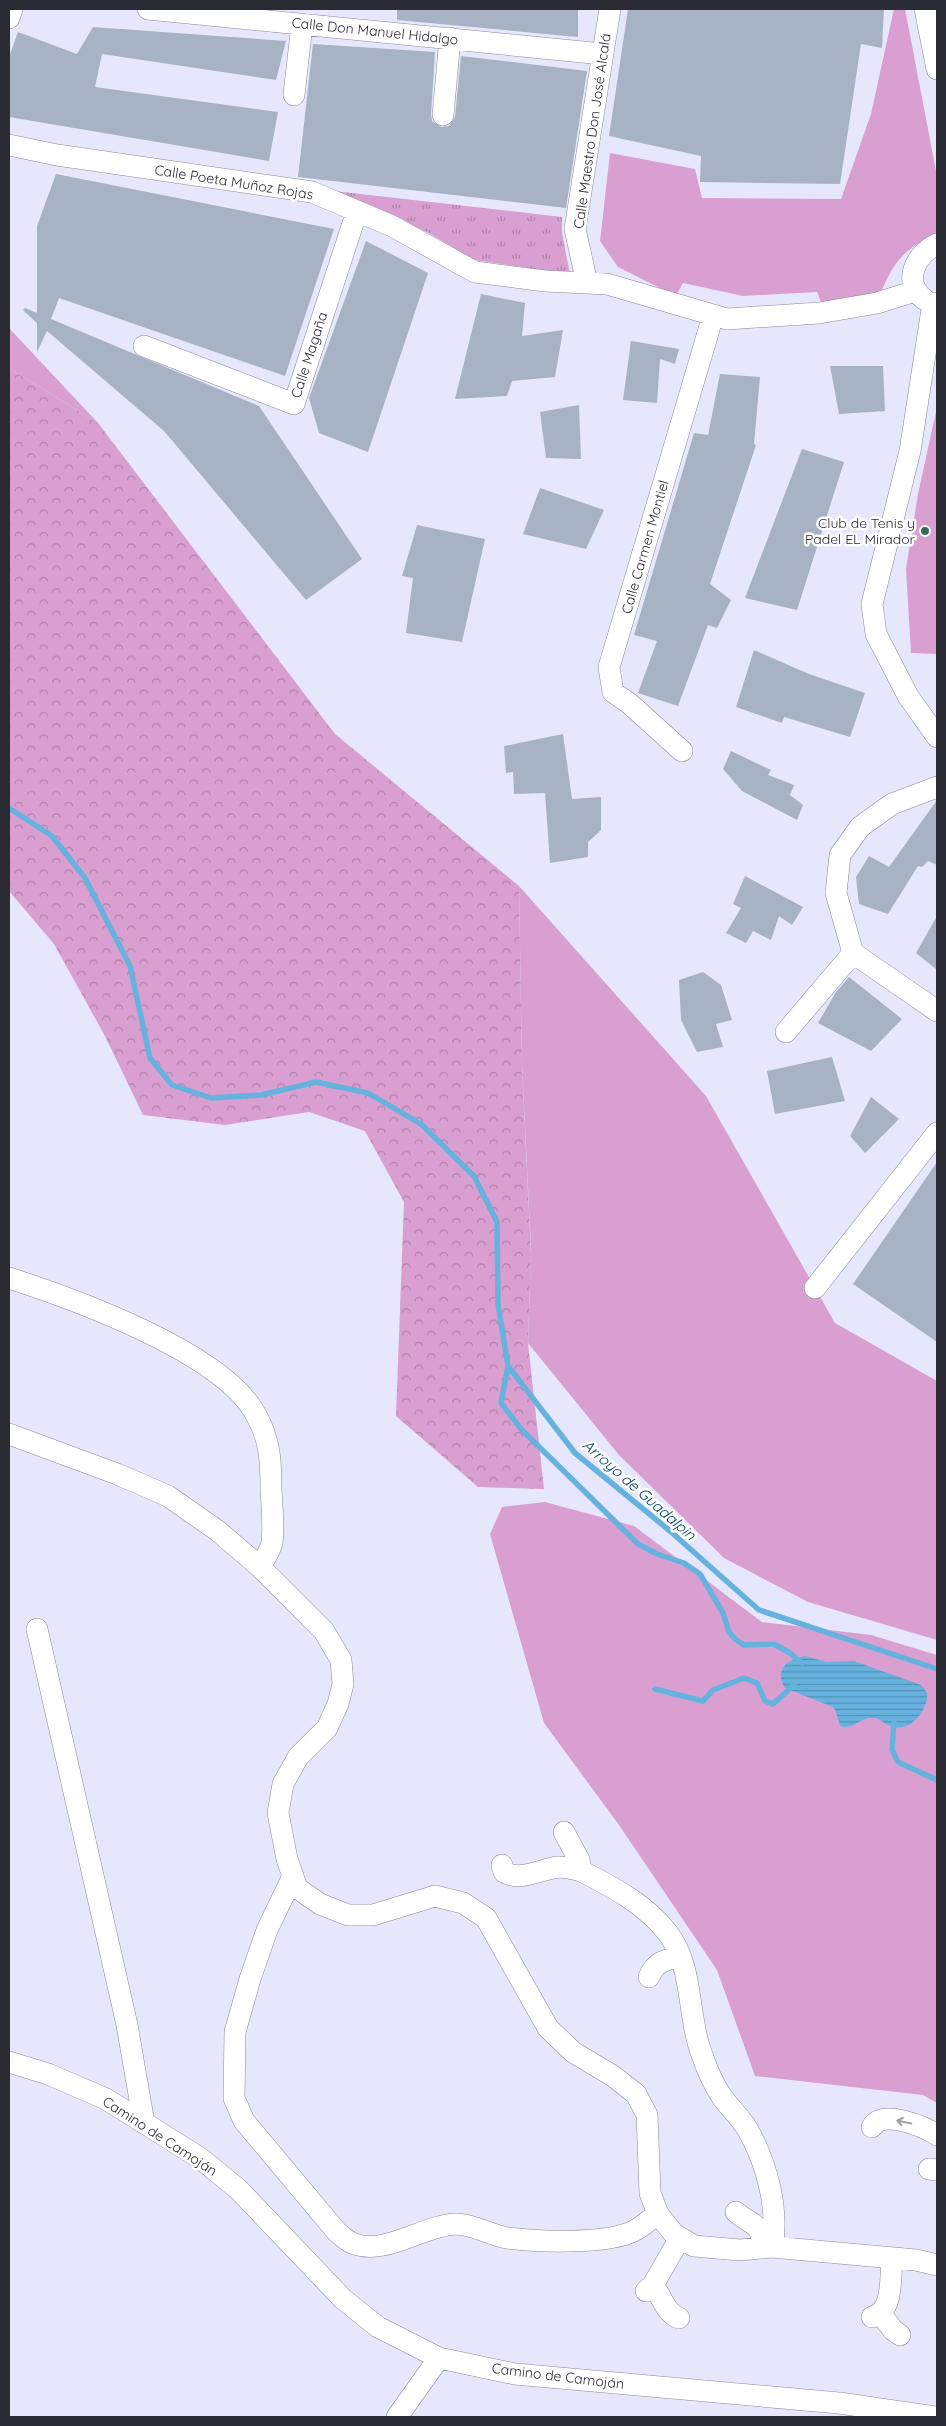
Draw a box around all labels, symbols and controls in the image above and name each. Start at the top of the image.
street label: Calle Don Manuel Hidalgo [291,13,459,49]
street label: Calle Maestro Don José Alcalá [569,32,615,230]
street label: Calle Poeta Muñoz Rojas [153,161,315,203]
street label: Calle Magaña [287,310,331,400]
street label: Calle Carmen Montiel [617,478,673,616]
place label: Club de Tenis y Padel EL Mirador [805,514,916,548]
marker: Club de Tenis y Padel EL Mirador [919,525,931,537]
water label: Arroyo de Guadalpin [579,1435,700,1544]
street label: Camino de Camoján [99,2092,221,2180]
one-way arrow [896,2117,912,2126]
street label: Camino de Camoján [491,2359,625,2393]

